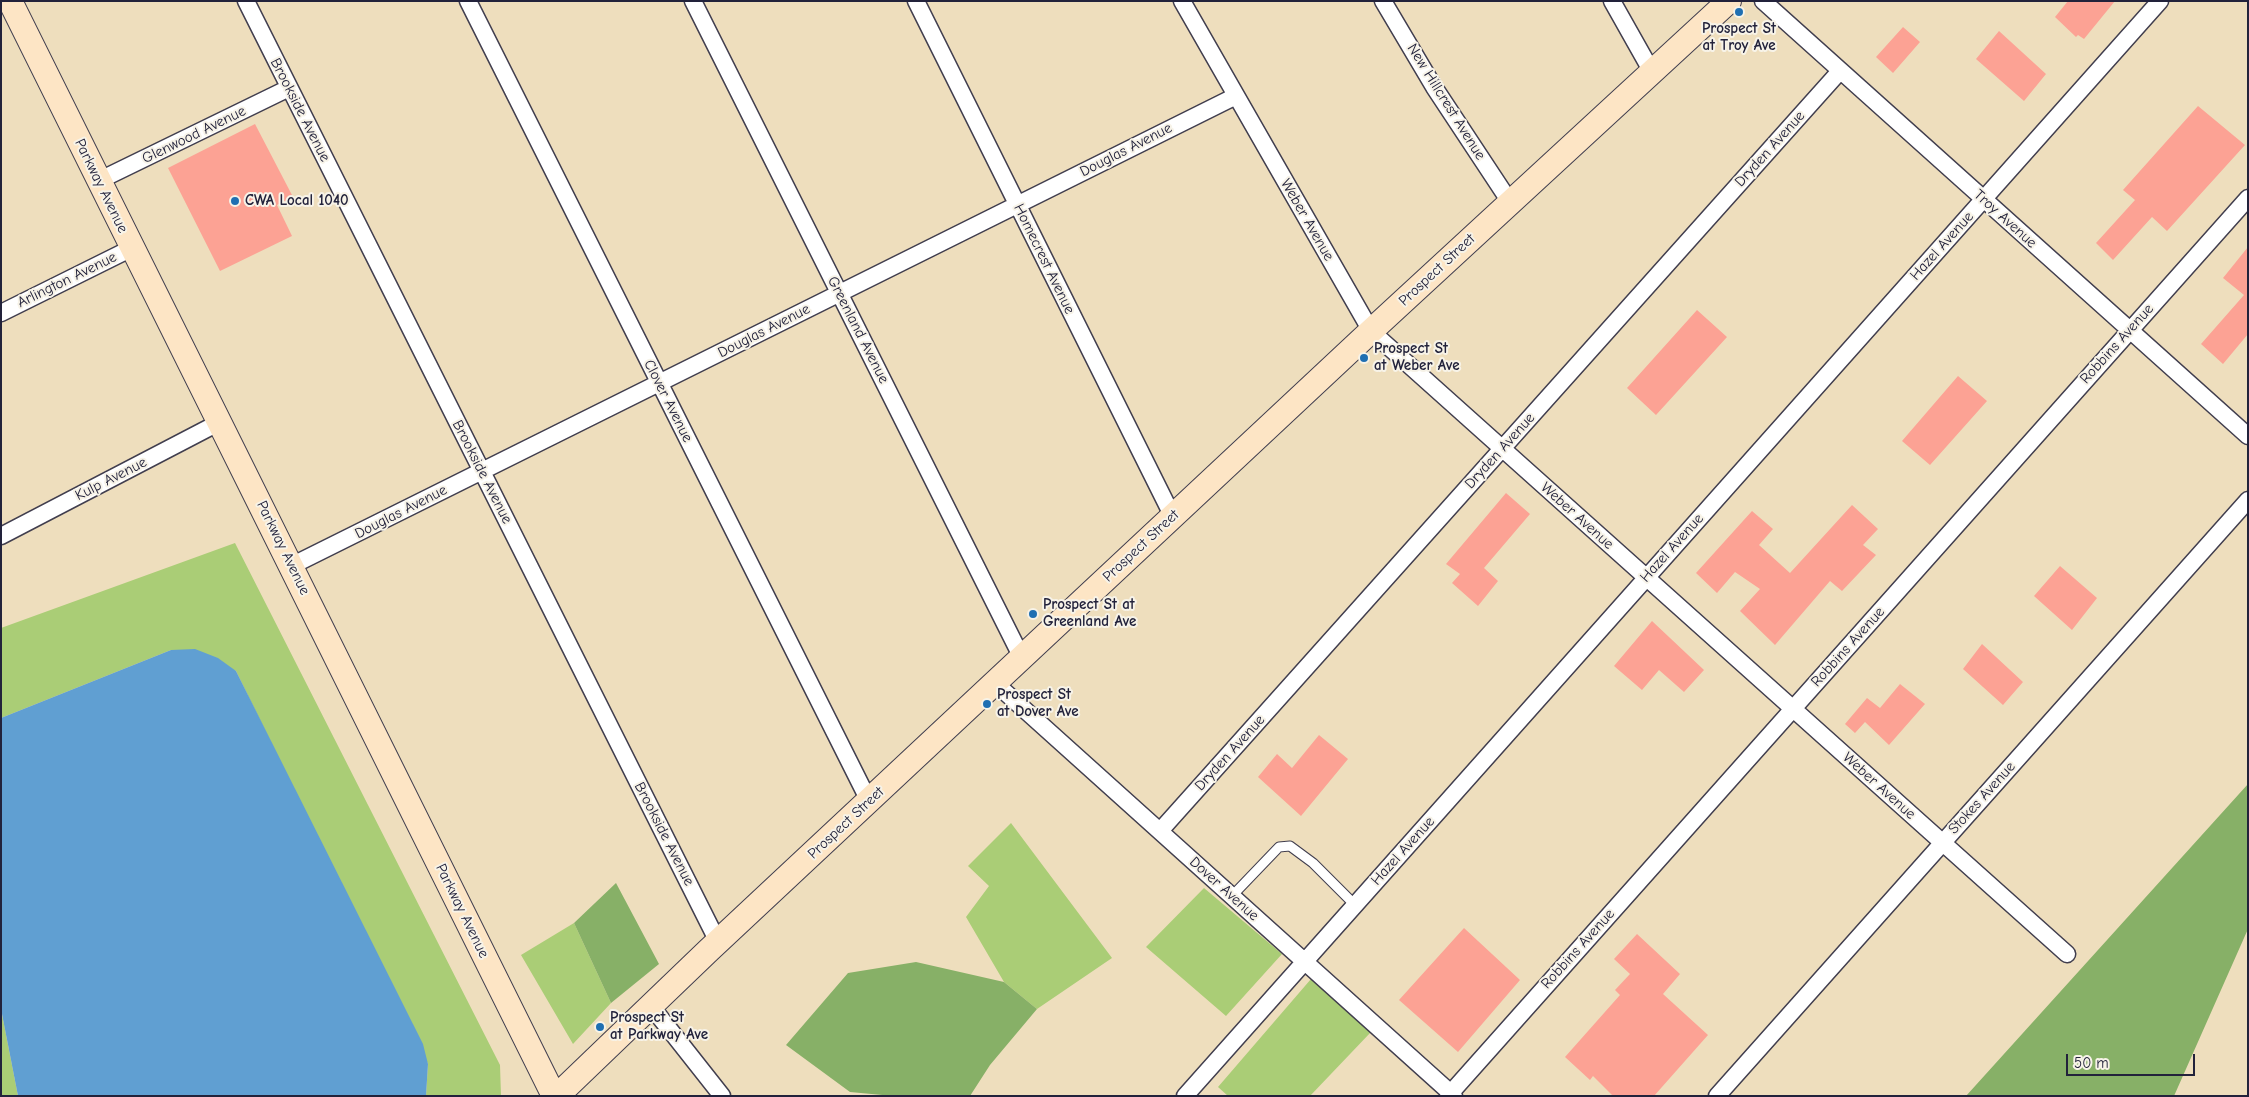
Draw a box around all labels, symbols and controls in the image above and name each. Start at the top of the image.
marker: Prospect St at Troy Ave [1733,6,1745,18]
place label: Prospect St at Troy Ave [1702,20,1776,55]
street label: New Hillcrest Avenue [1403,40,1489,164]
street label: Brookside Avenue [266,55,334,165]
street label: Glenwood Avenue [139,102,249,168]
street label: Dryden Avenue [1731,107,1809,191]
street label: Douglas Avenue [1077,119,1175,181]
street label: Parkway Avenue [70,136,132,236]
street label: Weber Avenue [1276,176,1338,264]
street label: Troy Avenue [1970,186,2040,252]
place label: CWA Local 1040 [245,192,348,210]
marker: CWA Local 1040 [229,195,241,207]
street label: Homecrest Avenue [1010,201,1078,317]
street label: Hazel Avenue [1906,208,1978,284]
street label: Prospect Street [1395,230,1479,310]
street label: Arlington Avenue [14,248,120,312]
street label: Greenland Avenue [823,273,893,387]
street label: Douglas Avenue [715,300,813,362]
street label: Robbins Avenue [2076,300,2158,388]
place label: Prospect St at Weber Ave [1374,340,1460,375]
marker: Prospect St at Weber Ave [1358,352,1370,364]
street label: Clover Avenue [639,357,697,445]
street label: Dryden Avenue [1461,409,1539,493]
street label: Brookside Avenue [448,417,516,527]
street label: Kulp Avenue [72,453,150,505]
street label: Weber Avenue [1537,479,1617,553]
street label: Douglas Avenue [352,481,450,543]
street label: Parkway Avenue [252,498,314,598]
street label: Prospect Street [1099,506,1183,586]
street label: Hazel Avenue [1636,510,1708,586]
place label: Prospect St at Greenland Ave [1043,596,1136,631]
street label: Robbins Avenue [1807,603,1889,691]
marker: Prospect St at Greenland Ave [1027,608,1039,620]
place label: Prospect St at Dover Ave [997,686,1079,721]
marker: Prospect St at Dover Ave [981,698,993,710]
street label: Dryden Avenue [1191,711,1269,795]
street label: Weber Avenue [1839,749,1919,823]
street label: Stokes Avenue [1945,758,2019,838]
street label: Brookside Avenue [630,779,698,889]
street label: Prospect Street [804,783,888,863]
street label: Hazel Avenue [1367,813,1439,889]
street label: Dover Avenue [1186,853,1262,925]
street label: Parkway Avenue [431,861,493,961]
street label: Robbins Avenue [1537,905,1619,993]
place label: Prospect St at Parkway Ave [610,1009,708,1044]
marker: Prospect St at Parkway Ave [594,1021,606,1033]
scale bar [2069,1044,2198,1076]
text: 50 m [2074,1054,2109,1072]

